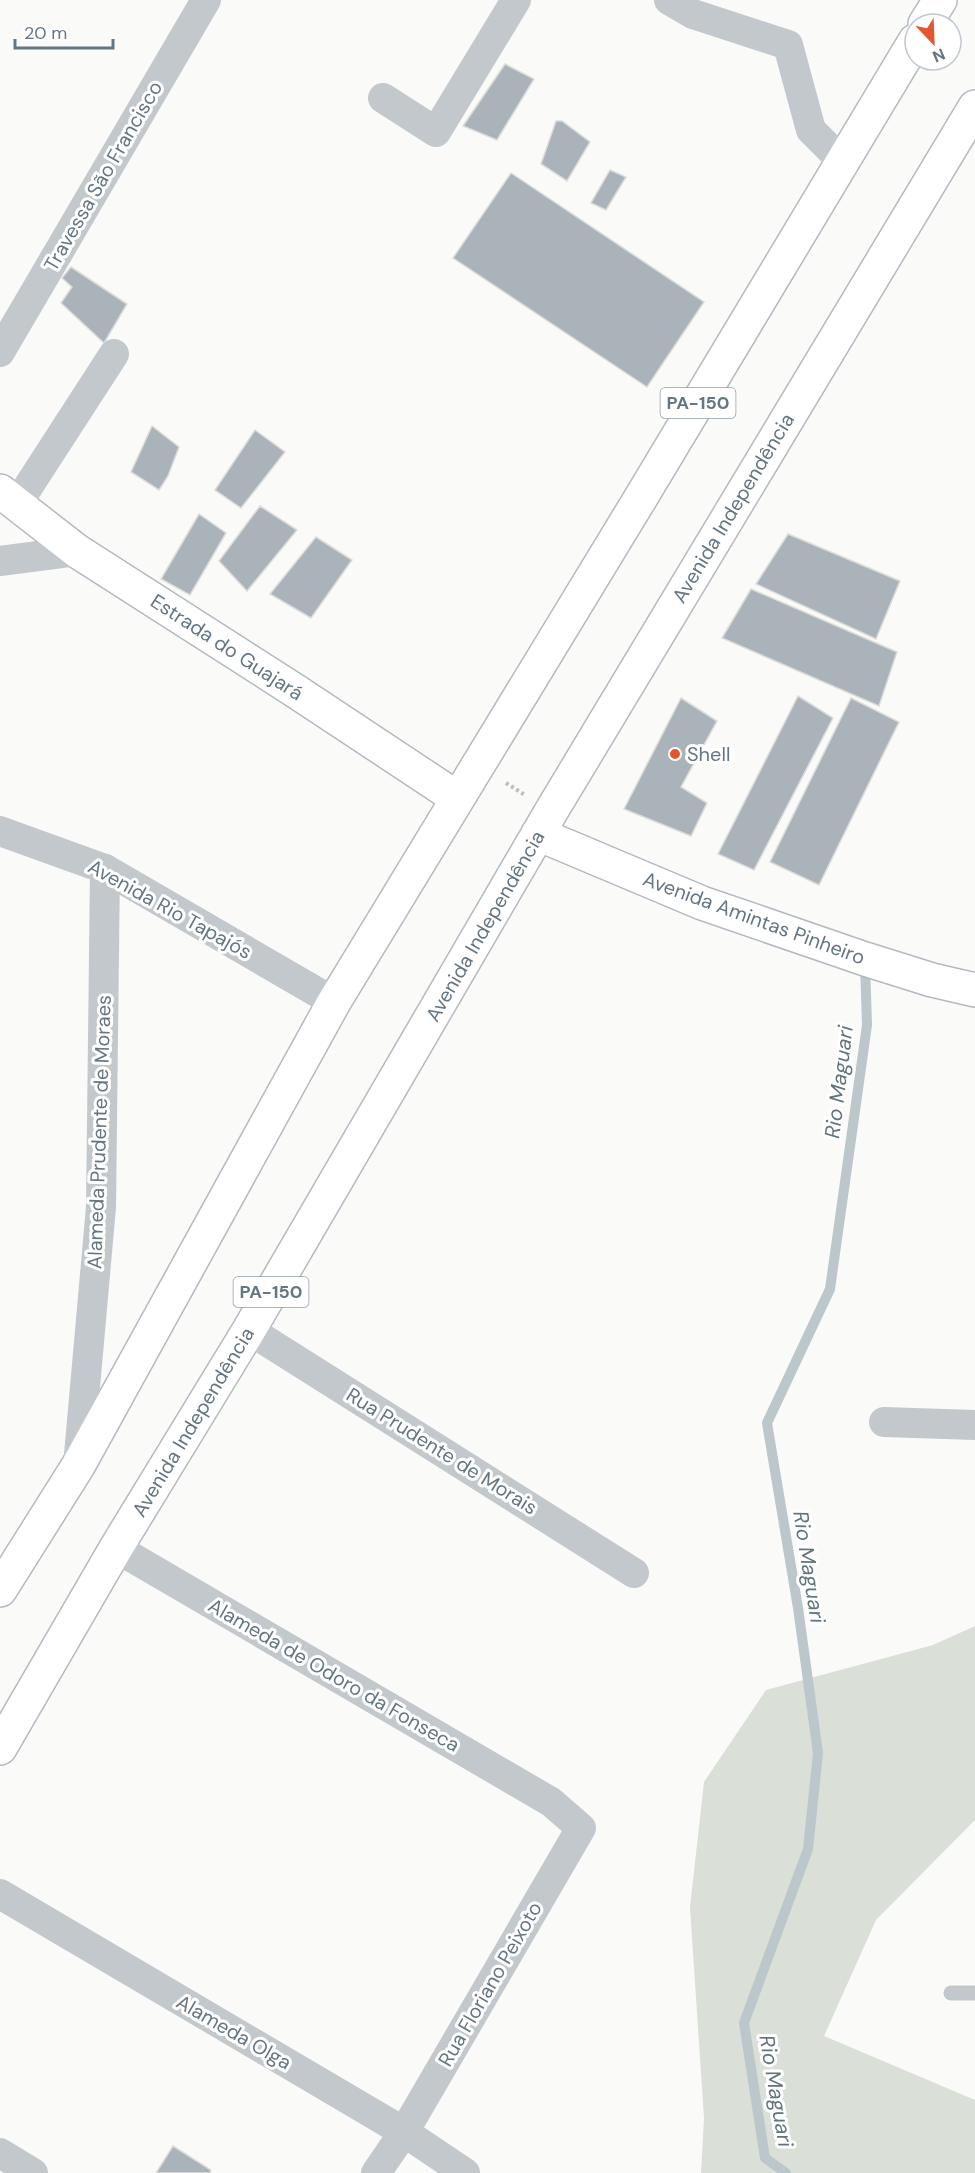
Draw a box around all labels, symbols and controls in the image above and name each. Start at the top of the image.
scale bar [15,12,112,50]
north arrow [903,12,963,72]
text: 20 m [24,21,67,45]
text: N [929,43,948,67]
street label: Travessa São Francisco [38,76,168,276]
road number: PA-150 [660,388,736,418]
street label: Avenida Independência [666,408,800,608]
street label: Estrada do Guajará [146,588,308,706]
place label: Shell [687,741,730,767]
marker: Shell [668,747,682,761]
street label: Avenida Independência [420,826,550,1026]
street label: Avenida Rio Tapajós [84,853,256,965]
street label: Avenida Amintas Pinheiro [639,866,869,970]
street label: Alameda Prudente de Moraes [81,995,117,1269]
water label: Rio Maguari [818,1023,860,1140]
road number: PA-150 [234,1277,308,1307]
street label: Avenida Independência [126,1322,260,1522]
street label: Rua Prudente de Morais [342,1382,542,1520]
water label: Rio Maguari [786,1509,832,1626]
street label: Alameda de Odoro da Fonseca [204,1592,464,1758]
street label: Rua Floriano Peixoto [432,1897,548,2071]
street label: Alameda Olga [172,1989,296,2075]
water label: Rio Maguari [752,2033,800,2150]

